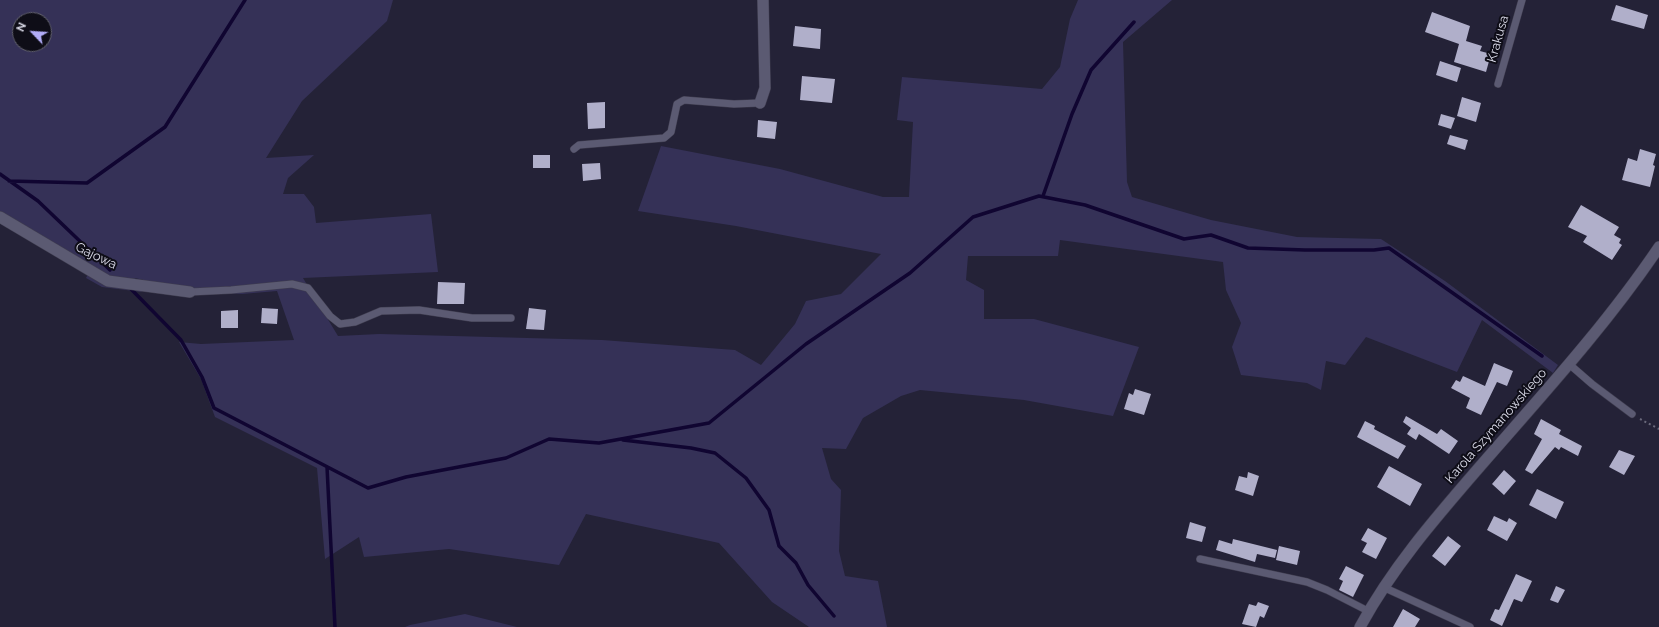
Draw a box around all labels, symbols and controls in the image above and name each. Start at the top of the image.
north arrow [12,12,52,52]
street label: Krakusa [1484,14,1512,64]
text: N [14,21,29,34]
street label: Gajowa [73,239,119,273]
street label: Karola Szymanowskiego [1442,366,1550,486]

